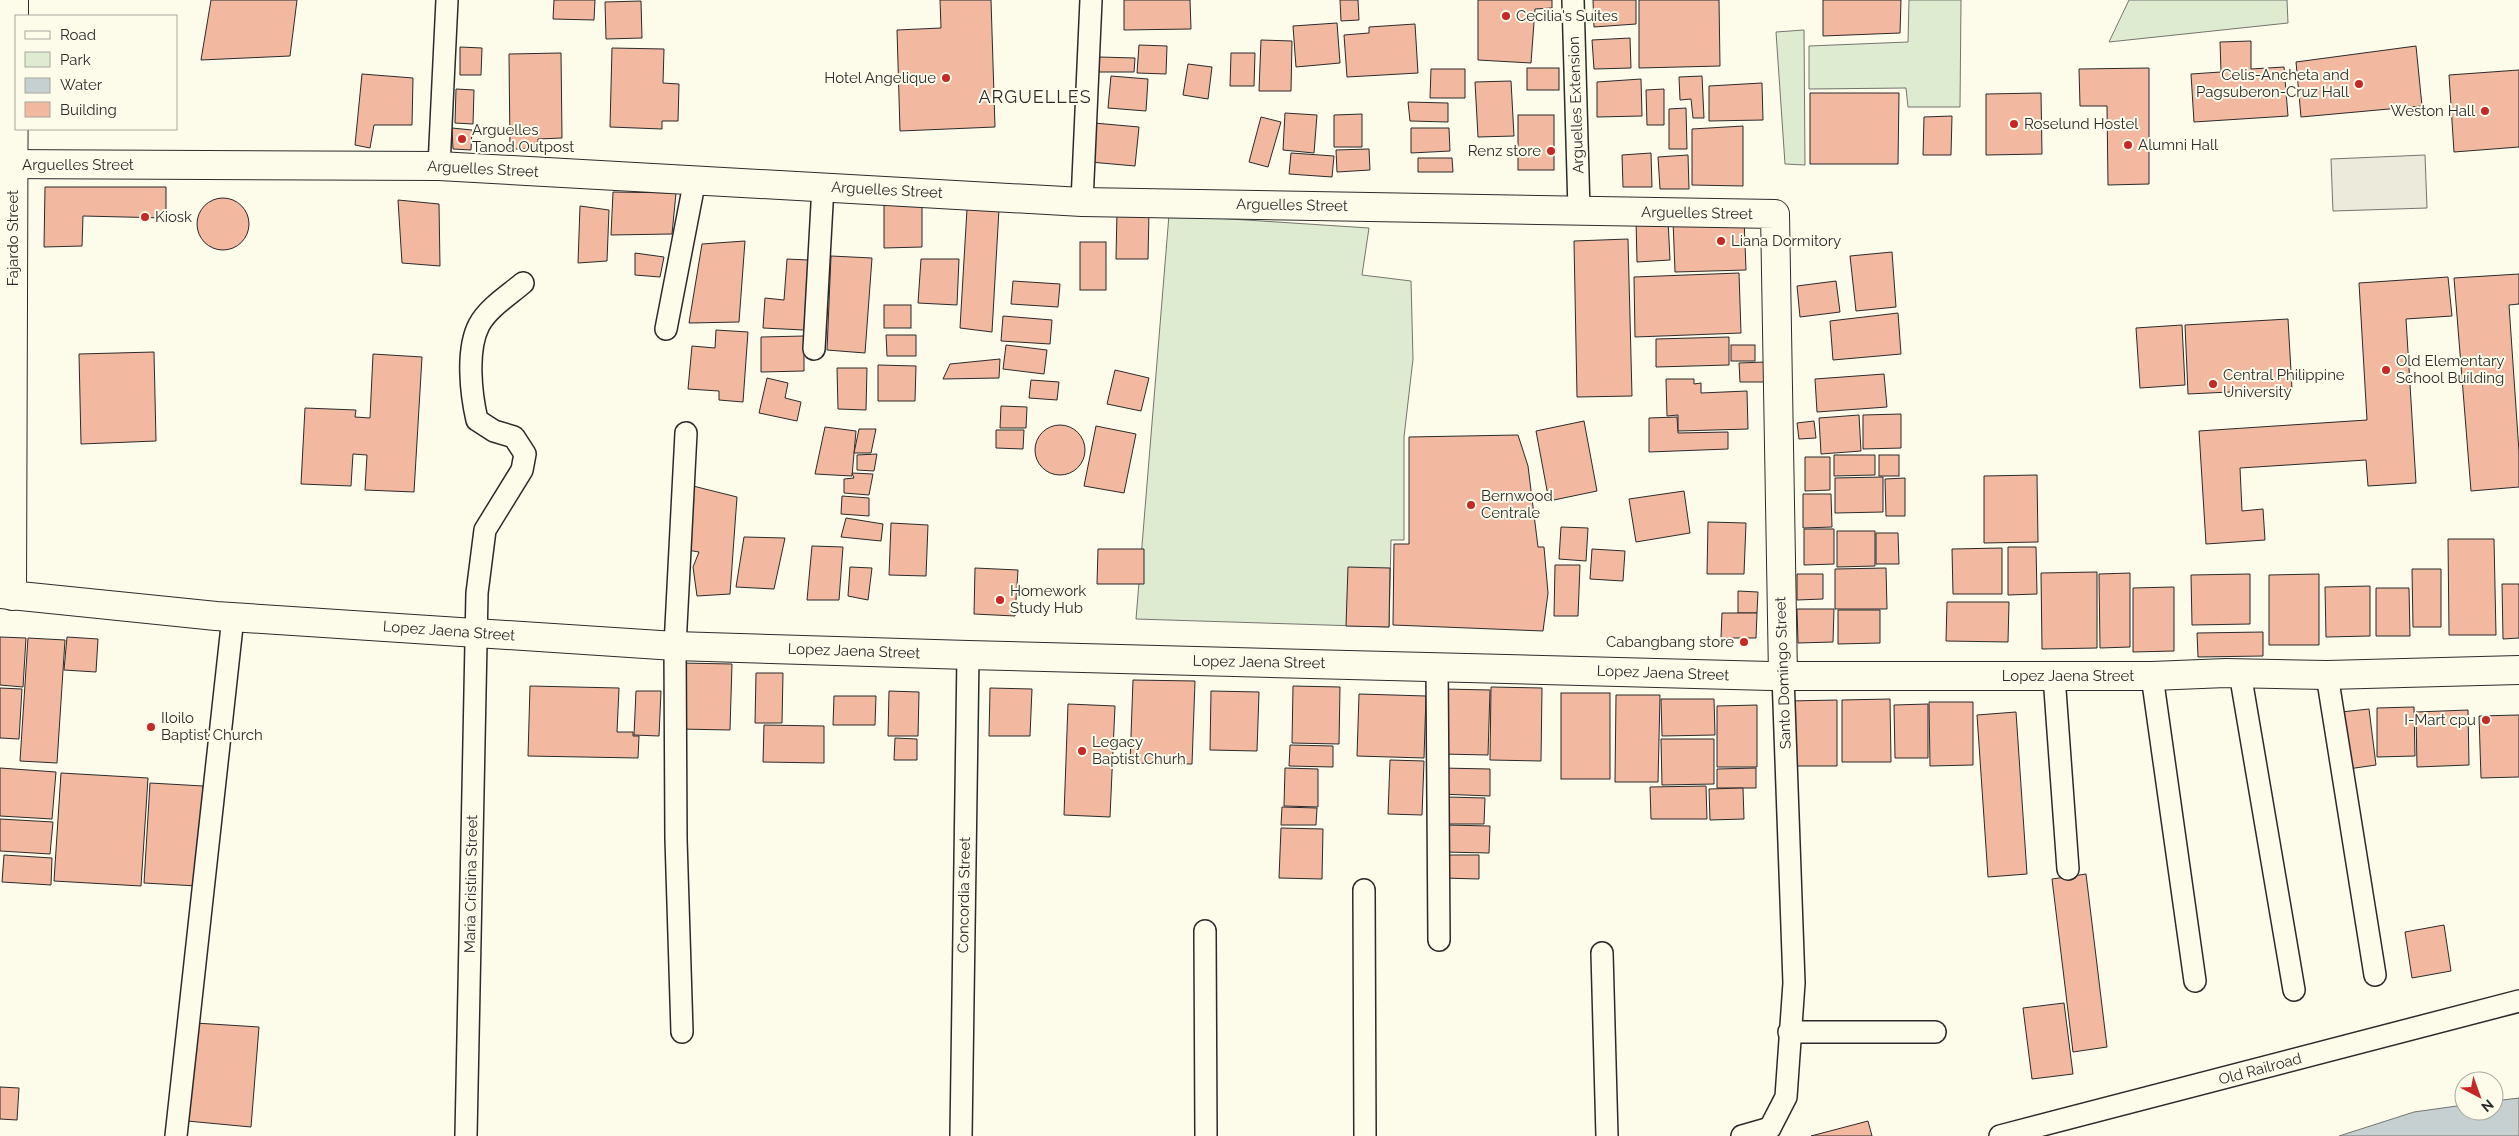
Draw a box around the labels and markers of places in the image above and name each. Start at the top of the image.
place label: Cecilia's Suites [1516,7,1618,25]
marker: Cecilia's Suites [1500,10,1512,22]
place label: Celis-Ancheta and Pagsuberon-Cruz Hall [2196,66,2350,101]
place label: Hotel Angelique [824,69,936,87]
marker: Hotel Angelique [940,72,952,84]
marker: Celis-Ancheta and Pagsuberon-Cruz Hall [2353,78,2365,90]
place label: Weston Hall [2391,102,2476,120]
marker: Weston Hall [2479,105,2491,117]
place label: Roselund Hostel [2024,115,2139,133]
marker: Roselund Hostel [2008,118,2020,130]
place label: Arguelles Tanod Outpost [472,121,574,156]
marker: Arguelles Tanod Outpost [456,133,468,145]
place label: Alumni Hall [2138,136,2219,154]
marker: Alumni Hall [2122,139,2134,151]
place label: Renz store [1468,142,1541,160]
marker: Renz store [1545,145,1557,157]
place label: Kiosk [155,208,192,226]
marker: Kiosk [139,211,151,223]
place label: Liana Dormitory [1731,232,1841,250]
marker: Liana Dormitory [1715,235,1727,247]
place label: Old Elementary School Building [2396,352,2504,387]
marker: Old Elementary School Building [2380,364,2392,376]
place label: Central Philippine University [2223,366,2345,401]
marker: Central Philippine University [2207,378,2219,390]
place label: Bernwood Centrale [1481,487,1553,522]
marker: Bernwood Centrale [1465,499,1477,511]
place label: Homework Study Hub [1010,582,1086,617]
marker: Homework Study Hub [994,594,1006,606]
place label: Cabangbang store [1606,633,1734,651]
marker: Cabangbang store [1738,636,1750,648]
place label: Iloilo Baptist Church [161,709,263,744]
place label: I-Mart cpu [2404,711,2476,729]
marker: I-Mart cpu [2480,714,2492,726]
marker: Iloilo Baptist Church [145,721,157,733]
place label: Legacy Baptist Churh [1092,733,1186,768]
marker: Legacy Baptist Churh [1076,745,1088,757]

